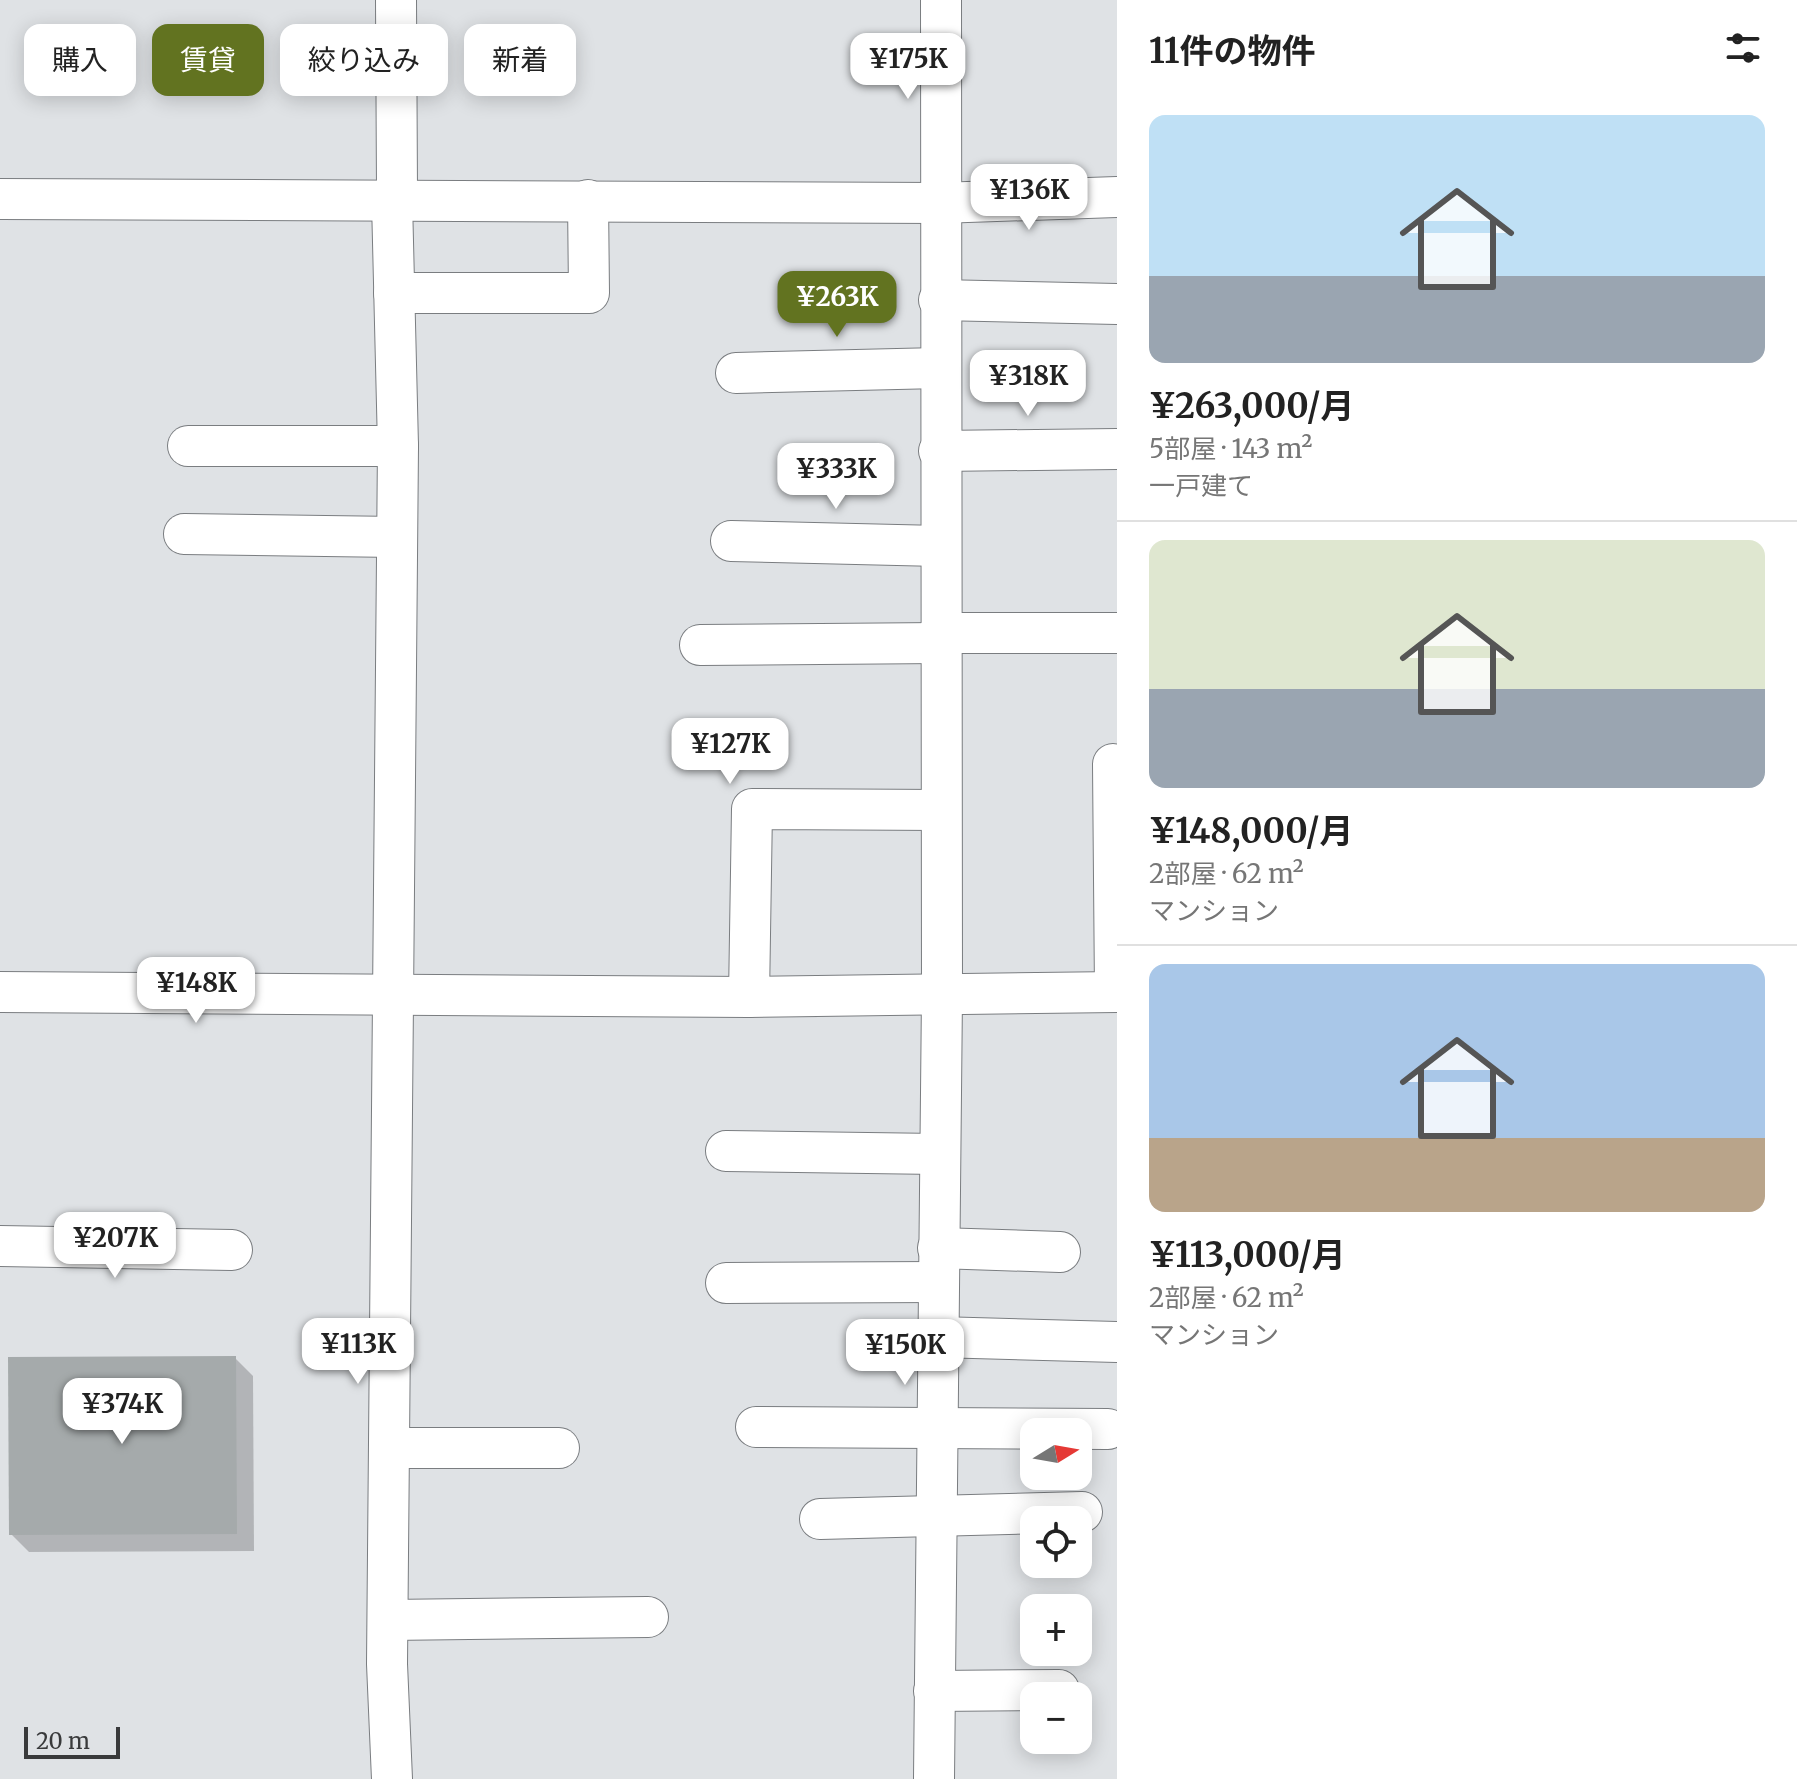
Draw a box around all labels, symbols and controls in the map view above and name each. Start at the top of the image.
chip: 購入 [24,24,136,96]
chip: 賃貸 [152,24,264,96]
chip: 絞り込み [280,24,448,96]
chip: 新着 [464,24,576,96]
icon: filters [1721,26,1765,70]
text: 11件の物件 [1149,30,1316,72]
pin: ¥175K [852,33,964,101]
text: ¥175K [868,42,948,75]
pin: ¥136K [973,164,1085,232]
icon: home [1385,167,1529,311]
text: ¥136K [989,173,1069,206]
pin: ¥263K [781,271,893,339]
text: ¥263K [795,280,879,313]
pin: ¥318K [972,350,1084,418]
text: ¥318K [988,359,1068,392]
text: ¥263,000/月 [1149,385,1355,427]
text: 5部屋 · 143 m² [1149,432,1312,465]
pin: ¥333K [780,443,892,511]
text: ¥333K [795,452,877,485]
text: 一戸建て [1149,469,1253,502]
icon: home [1385,592,1529,736]
pin: ¥127K [674,718,786,786]
text: ¥127K [690,727,770,760]
text: ¥148,000/月 [1149,810,1354,852]
text: 2部屋 · 62 m² [1149,857,1304,890]
text: マンション [1149,894,1279,927]
pin: ¥148K [140,957,252,1025]
text: ¥148K [155,966,237,999]
icon: home [1385,1016,1529,1160]
pin: ¥207K [59,1212,171,1280]
text: ¥207K [72,1221,158,1254]
text: ¥113,000/月 [1149,1234,1346,1276]
text: 2部屋 · 62 m² [1149,1281,1304,1314]
pin: ¥113K [302,1318,414,1386]
text: マンション [1149,1318,1279,1351]
pin: ¥150K [849,1319,961,1387]
text: ¥113K [320,1327,396,1360]
text: ¥150K [864,1328,946,1361]
pin: ¥374K [66,1378,178,1446]
text: ¥374K [81,1387,163,1420]
north arrow [1020,1418,1092,1490]
map controls [1020,1418,1092,1754]
button: locate [1020,1506,1092,1578]
button: + [1020,1594,1092,1666]
button: − [1020,1682,1092,1754]
scale bar [24,1723,120,1759]
text: 20 m [36,1727,90,1755]

